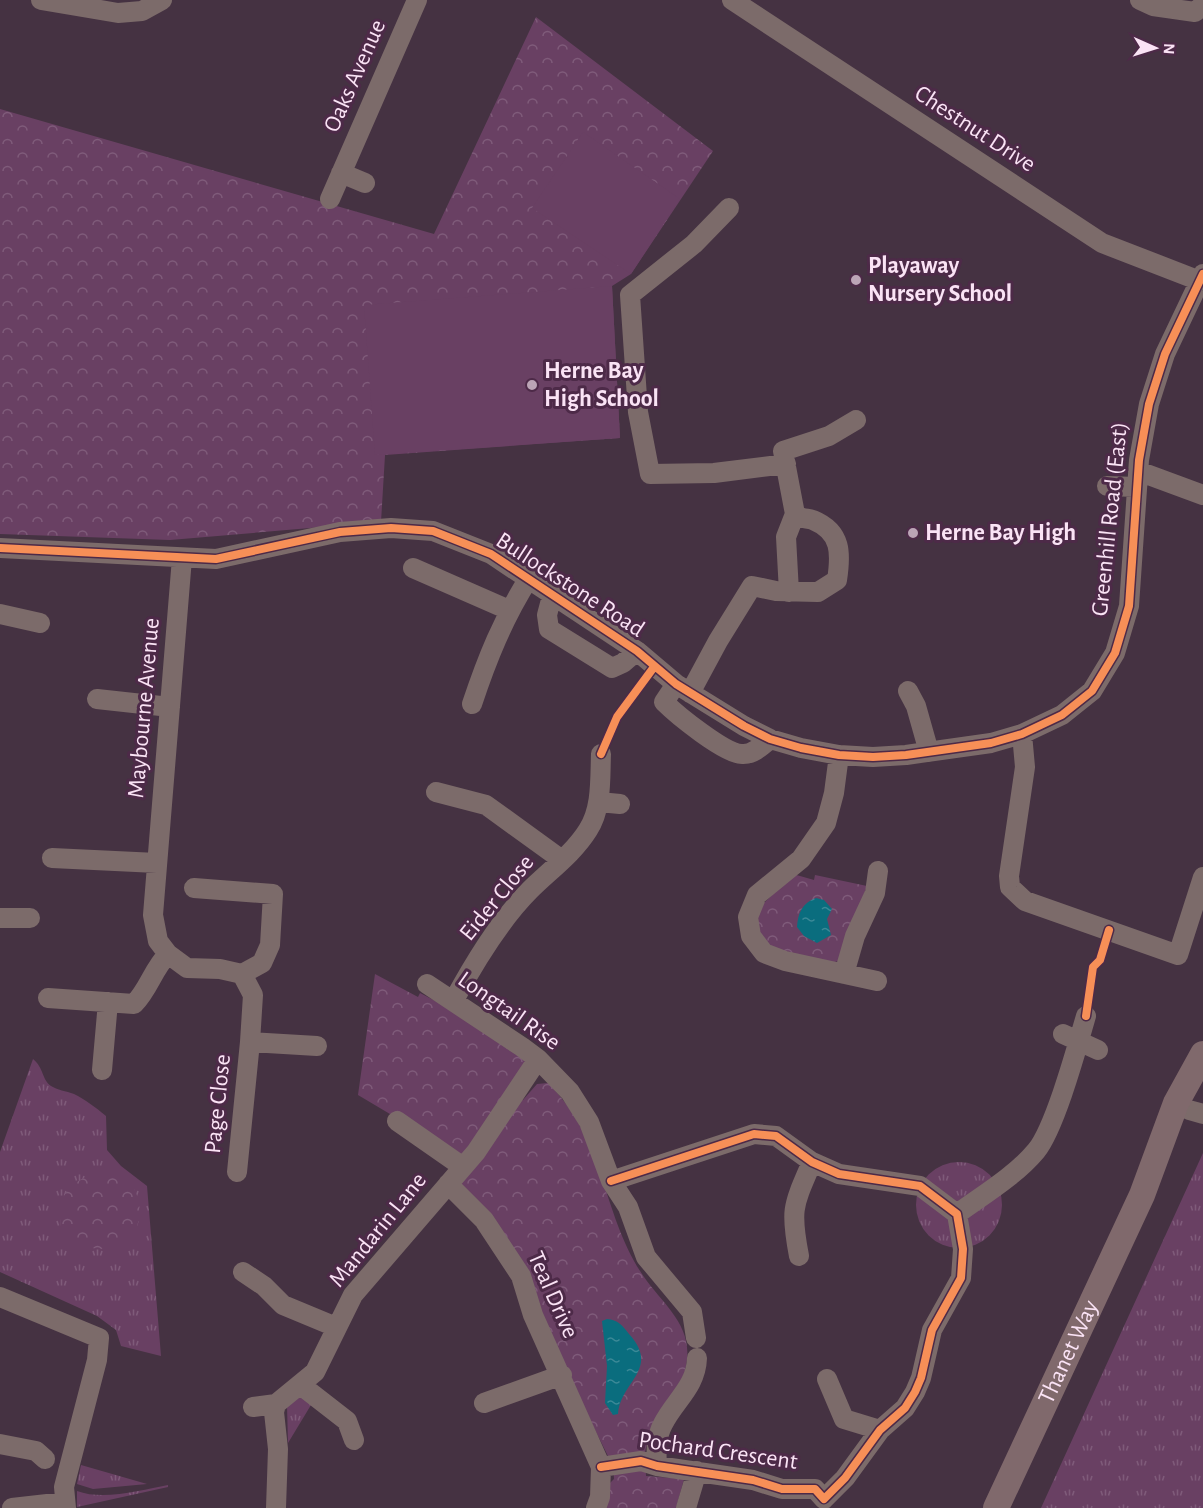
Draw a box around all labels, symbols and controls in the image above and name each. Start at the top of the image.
street label: Oaks Avenue [320,16,390,136]
north arrow [1125,18,1185,78]
text: N [1161,43,1177,55]
street label: Chestnut Drive [910,81,1040,177]
place label: Playaway Nursery School [868,254,1012,306]
marker: Playaway Nursery School [849,273,863,287]
place label: Herne Bay High School [544,359,659,411]
marker: Herne Bay High School [525,378,539,392]
street label: Greenhill Road (East) [1088,421,1132,617]
place label: Herne Bay High [925,521,1076,545]
marker: Herne Bay High [906,526,920,540]
street label: Bullockstone Road [491,528,649,642]
street label: Maybourne Avenue [124,617,164,799]
street label: Eider Close [455,851,539,945]
street label: Longtail Rise [453,967,565,1055]
street label: Page Close [201,1053,235,1155]
street label: Mandarin Lane [325,1168,431,1292]
street label: Teal Drive [523,1248,583,1342]
street label: Thanet Way [1034,1297,1103,1408]
street label: Pochard Crescent [637,1428,799,1474]

